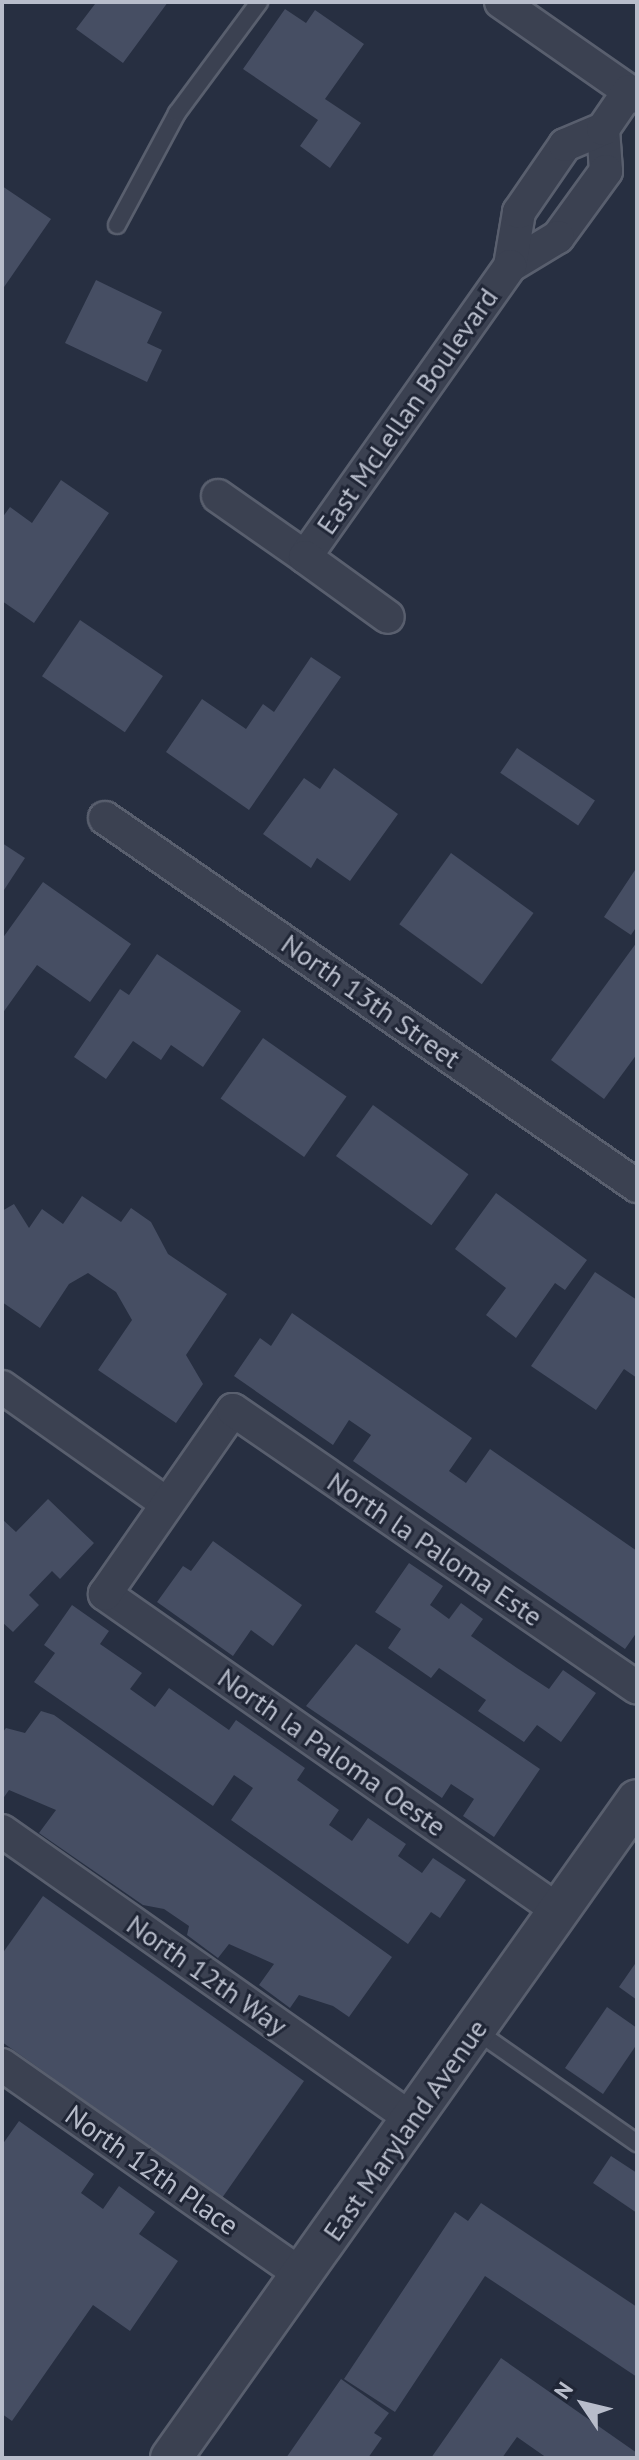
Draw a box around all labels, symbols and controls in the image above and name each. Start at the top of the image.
street label: East McLellan Boulevard [309,281,505,541]
street label: North 13th Street [275,927,467,1075]
street label: North la Paloma Este [321,1465,549,1633]
street label: North la Paloma Oeste [212,1661,452,1843]
street label: North 12th Way [120,1907,294,2043]
street label: East Maryland Avenue [316,2012,494,2248]
street label: North 12th Place [59,2098,245,2242]
north arrow [543,2364,623,2444]
text: N [548,2376,579,2404]

